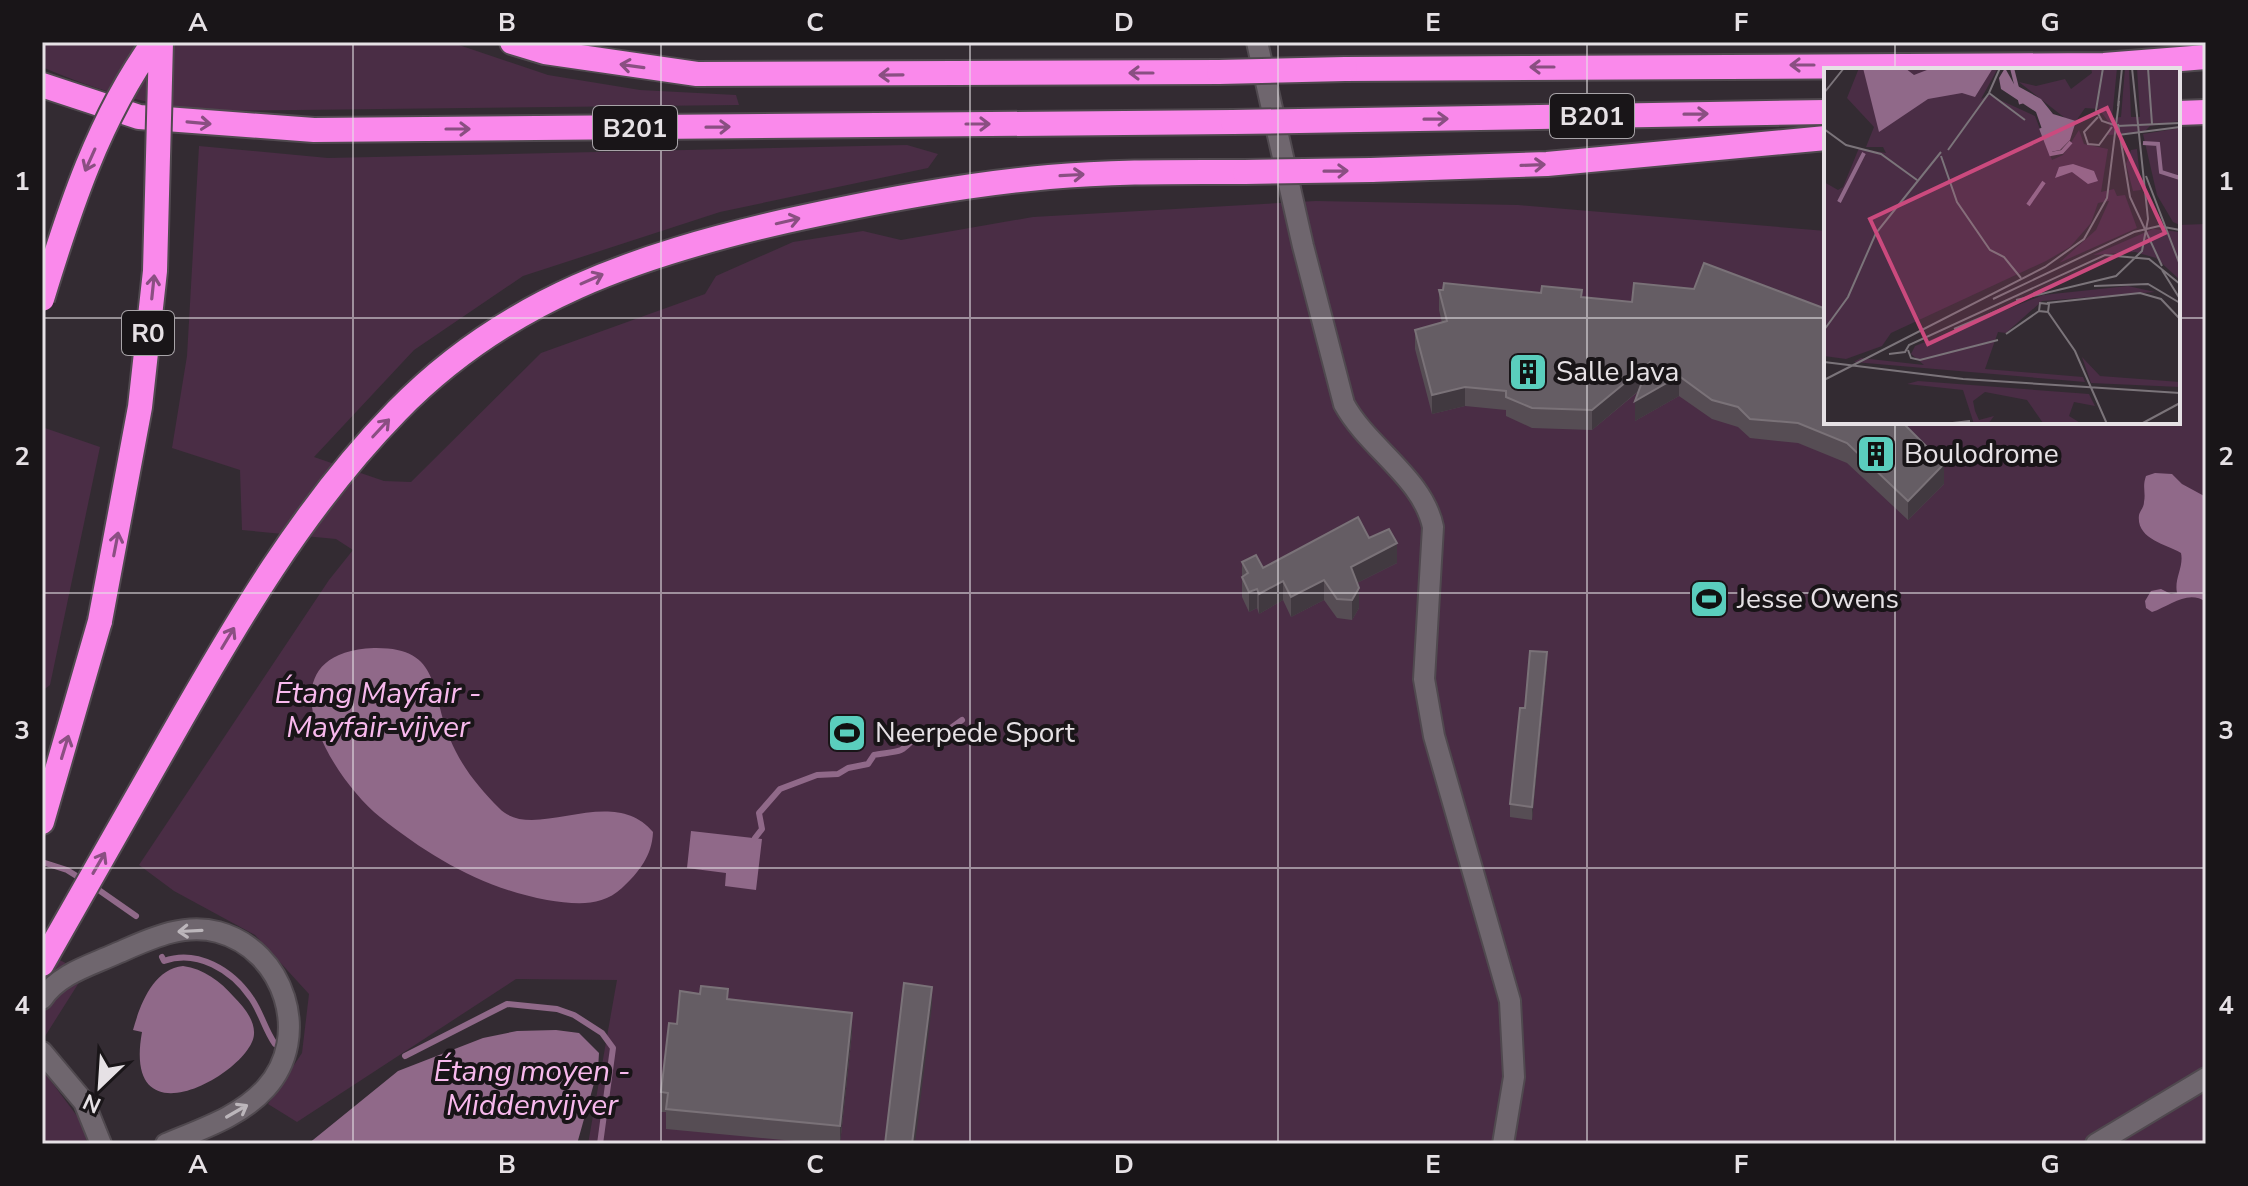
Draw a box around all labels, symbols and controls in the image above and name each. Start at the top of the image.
text: A [188,5,208,40]
text: B [498,5,516,40]
text: C [806,5,824,40]
text: D [1114,5,1134,40]
text: E [1425,5,1441,40]
text: F [1734,5,1748,40]
text: G [2040,5,2060,40]
one-way arrow [1789,57,1816,73]
one-way arrow [619,58,645,73]
one-way arrow [1529,59,1556,75]
one-way arrow [1128,65,1155,81]
one-way arrow [878,67,905,82]
inset map [1824,68,2180,424]
road number: B201 [1550,94,1634,138]
road number: B201 [593,106,677,150]
one-way arrow [1682,106,1709,122]
one-way arrow [1422,111,1449,127]
one-way arrow [185,115,212,130]
one-way arrow [964,116,991,132]
one-way arrow [704,119,731,134]
one-way arrow [444,121,471,137]
one-way arrow [82,147,97,171]
one-way arrow [1519,157,1546,172]
one-way arrow [1322,163,1349,178]
text: 1 [14,164,30,199]
text: 1 [2218,164,2234,199]
one-way arrow [1058,168,1085,183]
one-way arrow [775,213,801,228]
one-way arrow [579,270,603,285]
one-way arrow [145,274,160,301]
road number: R0 [122,311,174,355]
building icon: Salle Java [1507,351,1549,393]
place label: Salle Java [1556,353,1679,391]
one-way arrow [372,418,391,438]
building icon: Boulodrome [1855,433,1897,475]
place label: Boulodrome [1904,435,2059,473]
text: 2 [14,439,30,474]
text: 2 [2218,439,2234,474]
one-way arrow [109,532,124,558]
sports icon: Jesse Owens [1688,578,1730,620]
place label: Jesse Owens [1736,580,1899,618]
one-way arrow [221,627,237,650]
water label: Étang Mayfair - Mayfair-vijver [275,673,481,748]
sports icon: Neerpede Sport [826,712,868,754]
text: 3 [14,713,30,748]
text: 3 [2218,713,2234,748]
place label: Neerpede Sport [875,714,1075,752]
one-way arrow [58,735,73,761]
one-way arrow [91,852,107,875]
one-way arrow [178,924,204,939]
text: 4 [14,988,30,1023]
text: 4 [2218,988,2234,1023]
north arrow [60,1046,140,1126]
water label: Étang moyen - Middenvijver [434,1051,630,1126]
text: N [78,1086,106,1120]
one-way arrow [225,1103,248,1119]
text: A [188,1147,208,1182]
text: B [498,1147,516,1182]
text: C [806,1147,824,1182]
text: D [1114,1147,1134,1182]
text: E [1425,1147,1441,1182]
text: F [1734,1147,1748,1182]
text: G [2040,1147,2060,1182]

